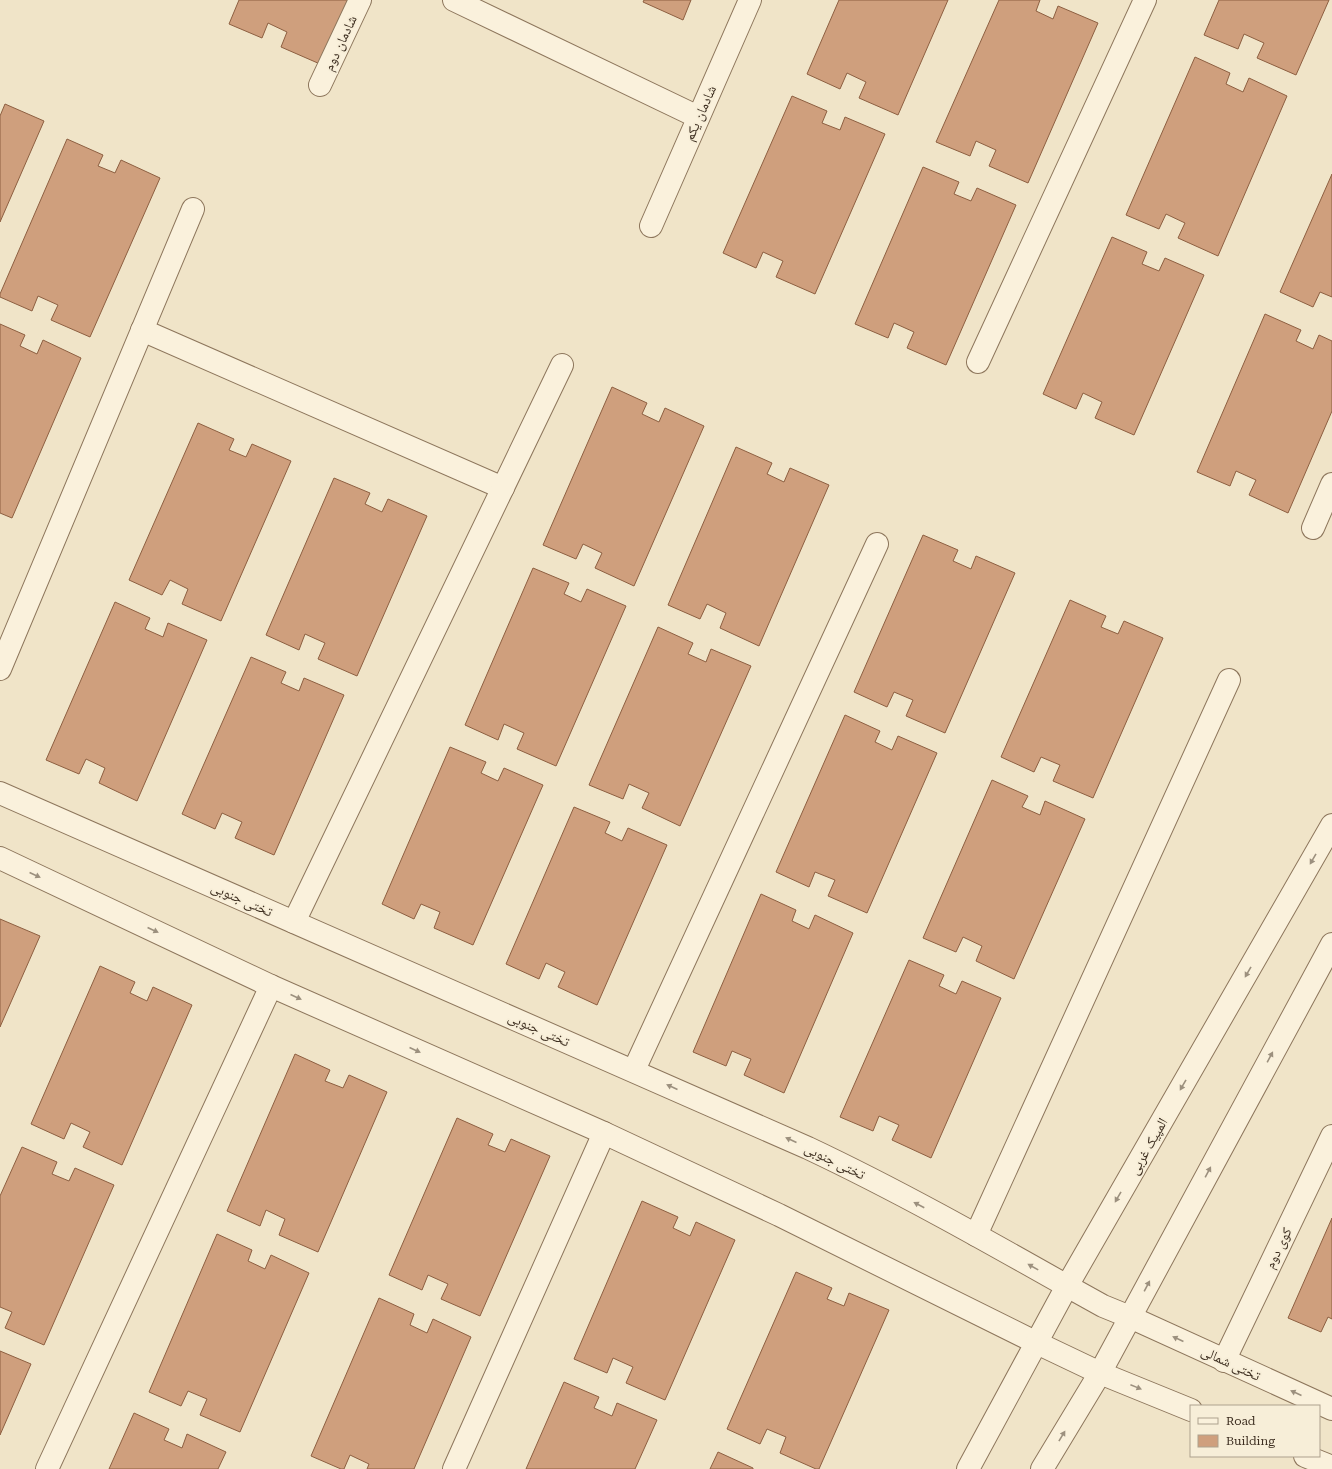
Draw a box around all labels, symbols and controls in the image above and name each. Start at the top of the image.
street label: شادمان دوم [320,13,362,74]
street label: شادمان یکم [681,83,721,144]
one-way arrow [1309,853,1316,865]
one-way arrow [30,872,41,878]
street label: تختی جنوبی [208,878,275,921]
one-way arrow [147,927,159,933]
one-way arrow [1244,966,1251,978]
one-way arrow [290,994,302,1000]
street label: تختی جنوبی [505,1008,572,1051]
one-way arrow [409,1046,421,1053]
one-way arrow [1267,1051,1273,1063]
one-way arrow [1180,1079,1187,1091]
one-way arrow [666,1084,677,1090]
street label: المپیک غربی [1125,1115,1172,1178]
one-way arrow [785,1137,796,1143]
street label: تختی جنوبی [802,1139,868,1183]
one-way arrow [1205,1166,1212,1177]
one-way arrow [1115,1191,1122,1203]
one-way arrow [913,1201,925,1208]
street label: کوی دوم [1261,1225,1297,1272]
one-way arrow [1027,1264,1039,1271]
one-way arrow [1143,1280,1150,1292]
one-way arrow [1173,1336,1184,1342]
street label: تختی شمالی [1198,1342,1263,1385]
one-way arrow [1130,1385,1142,1391]
one-way arrow [1291,1390,1302,1396]
legend [1190,1405,1320,1457]
text: Road [1226,1414,1256,1428]
one-way arrow [1058,1431,1066,1441]
text: Building [1226,1434,1275,1448]

